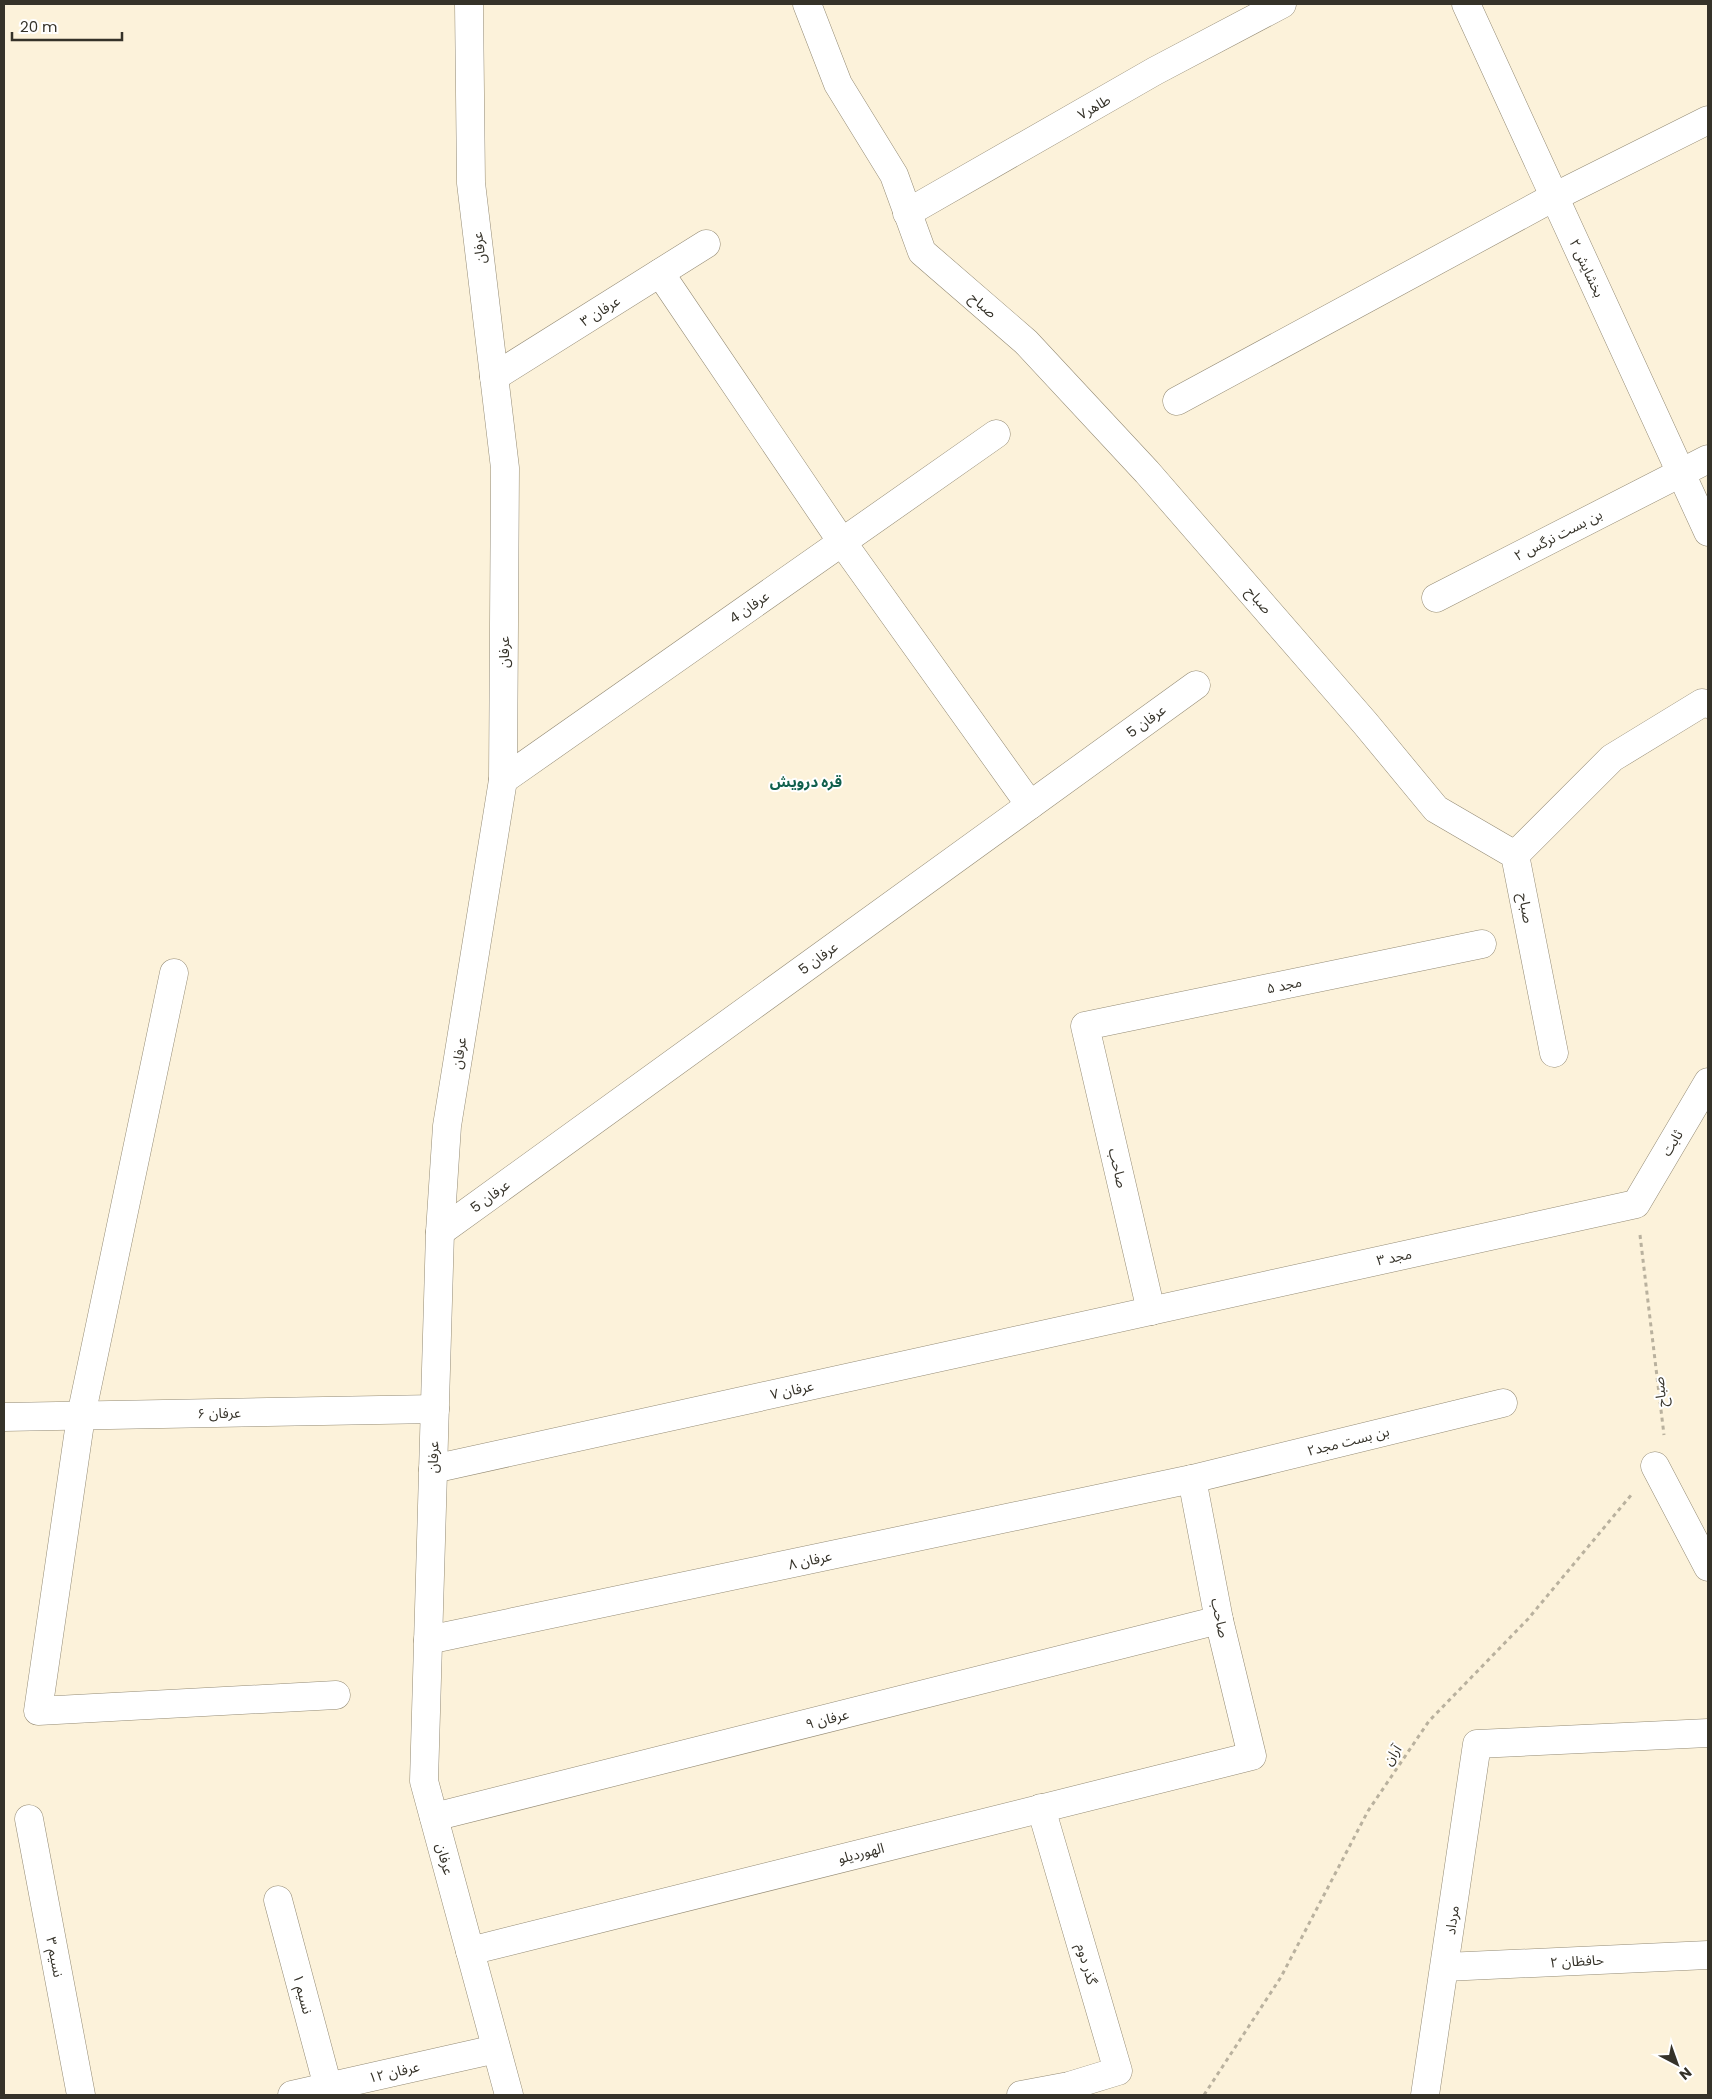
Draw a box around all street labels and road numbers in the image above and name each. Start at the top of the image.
street label: طاهر۷ [1074,90,1114,124]
street label: عرفان [467,231,491,265]
street label: بخشایش ۲ [1565,236,1609,301]
street label: صباح [964,287,1001,324]
street label: عرفان ۳ [576,291,624,331]
street label: بن بست نرگس ۲ [1510,504,1606,566]
street label: صباح [1241,582,1277,619]
street label: عرفان 4 [725,586,773,628]
street label: عرفان [494,636,514,668]
street label: عرفان 5 [1122,700,1170,742]
street label: صباح [1512,891,1539,925]
street label: عرفان 5 [794,937,842,979]
street label: مجد ۵ [1265,972,1303,998]
street label: عرفان [447,1036,471,1070]
street label: ثابت [1656,1126,1688,1160]
street label: صاحب [1104,1146,1132,1190]
street label: عرفان 5 [466,1175,514,1217]
street label: مجد ۳ [1375,1244,1413,1270]
street label: صباح [1648,1375,1673,1408]
street label: عرفان ۷ [768,1376,816,1404]
street label: عرفان ۶ [197,1403,241,1423]
street label: بن بست مجد۲ [1305,1421,1391,1461]
street label: عرفان [422,1441,444,1473]
street label: عرفان ۸ [786,1546,834,1574]
street label: صاحب [1206,1596,1234,1640]
street label: عرفان ۹ [803,1704,851,1734]
street label: آران [1378,1740,1407,1769]
street label: الهوردیلو [836,1838,886,1868]
street label: عرفان [431,1841,459,1877]
street label: مرداد [1440,1904,1464,1936]
street label: نسیم ۳ [40,1935,69,1979]
street label: گذر دوم [1071,1941,1102,1987]
street label: حافظان ۲ [1550,1950,1604,1972]
street label: نسیم ۱ [287,1972,318,2017]
street label: عرفان ۱۲ [366,2056,422,2088]

